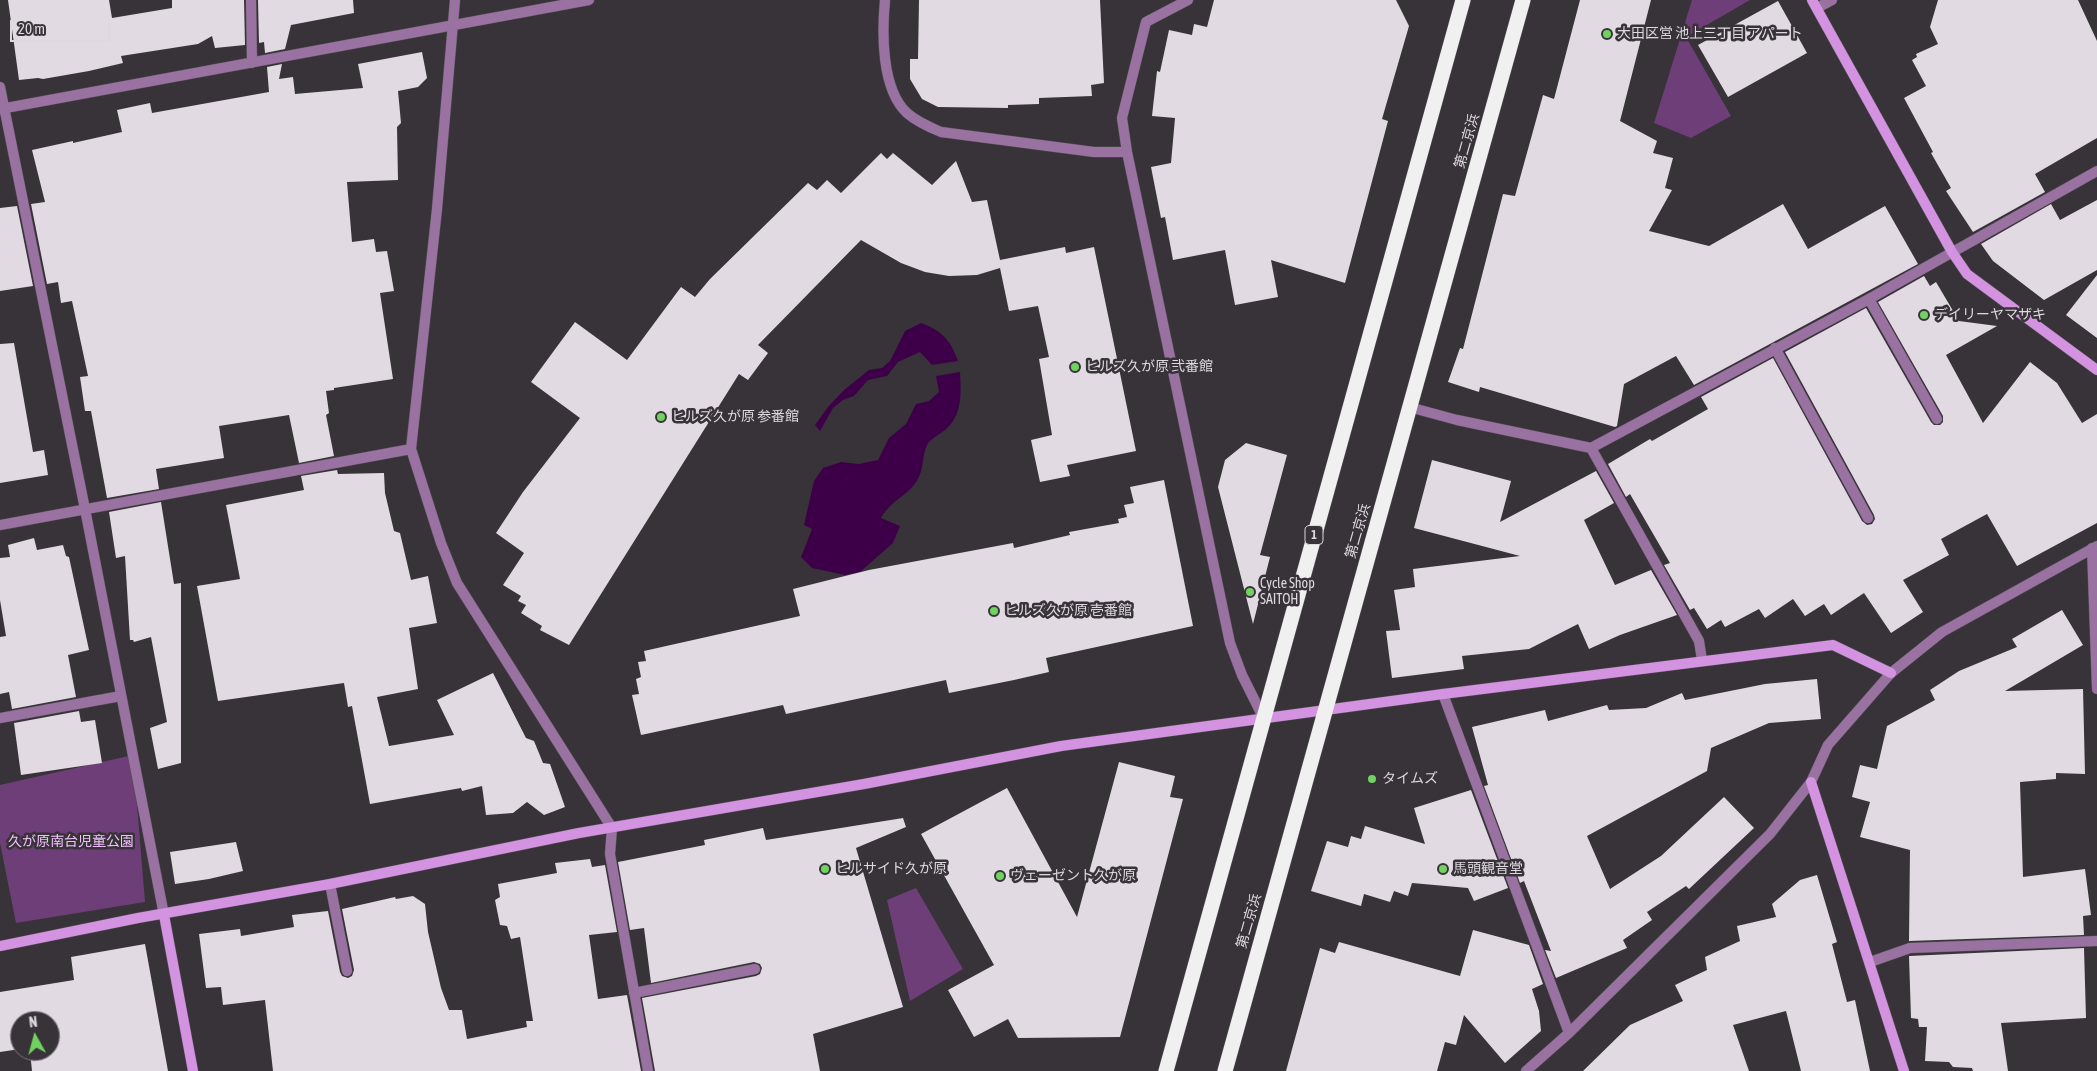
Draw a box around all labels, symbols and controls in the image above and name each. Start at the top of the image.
scale bar [12,10,112,42]
text: 20 m [18,20,45,37]
place label: 大田区営 池上三丁目 アパート [1617,26,1803,42]
marker: 大田区営 池上三丁目 アパート [1601,28,1613,40]
street label: 第二京浜 [1451,112,1483,170]
place label: デイリーヤマザキ [1934,307,2046,323]
marker: デイリーヤマザキ [1918,309,1930,321]
place label: ヒルズ久が原 弐番館 [1085,359,1213,375]
marker: ヒルズ久が原 弐番館 [1069,361,1081,373]
place label: ヒルズ久が原 参番館 [671,409,799,425]
marker: ヒルズ久が原 参番館 [655,411,667,423]
street label: 第二京浜 [1342,502,1374,560]
road number: 1 [1305,526,1323,544]
place label: Cycle Shop SAITOH [1260,576,1315,608]
marker: Cycle Shop SAITOH [1244,586,1256,598]
place label: ヒルズ久が原 壱番館 [1004,603,1132,619]
marker: ヒルズ久が原 壱番館 [988,605,1000,617]
place label: タイムズ [1382,771,1438,787]
marker: タイムズ [1366,773,1378,785]
park label: 久が原南台児童公園 [8,834,134,850]
place label: ヒルサイド久が原 [835,861,947,877]
place label: 馬頭観音堂 [1453,861,1523,877]
marker: ヒルサイド久が原 [819,863,831,875]
marker: 馬頭観音堂 [1437,863,1449,875]
place label: ヴェーゼント久が原 [1010,868,1136,884]
marker: ヴェーゼント久が原 [994,870,1006,882]
street label: 第二京浜 [1233,892,1265,950]
north arrow [10,1011,60,1061]
text: N [28,1014,38,1031]

